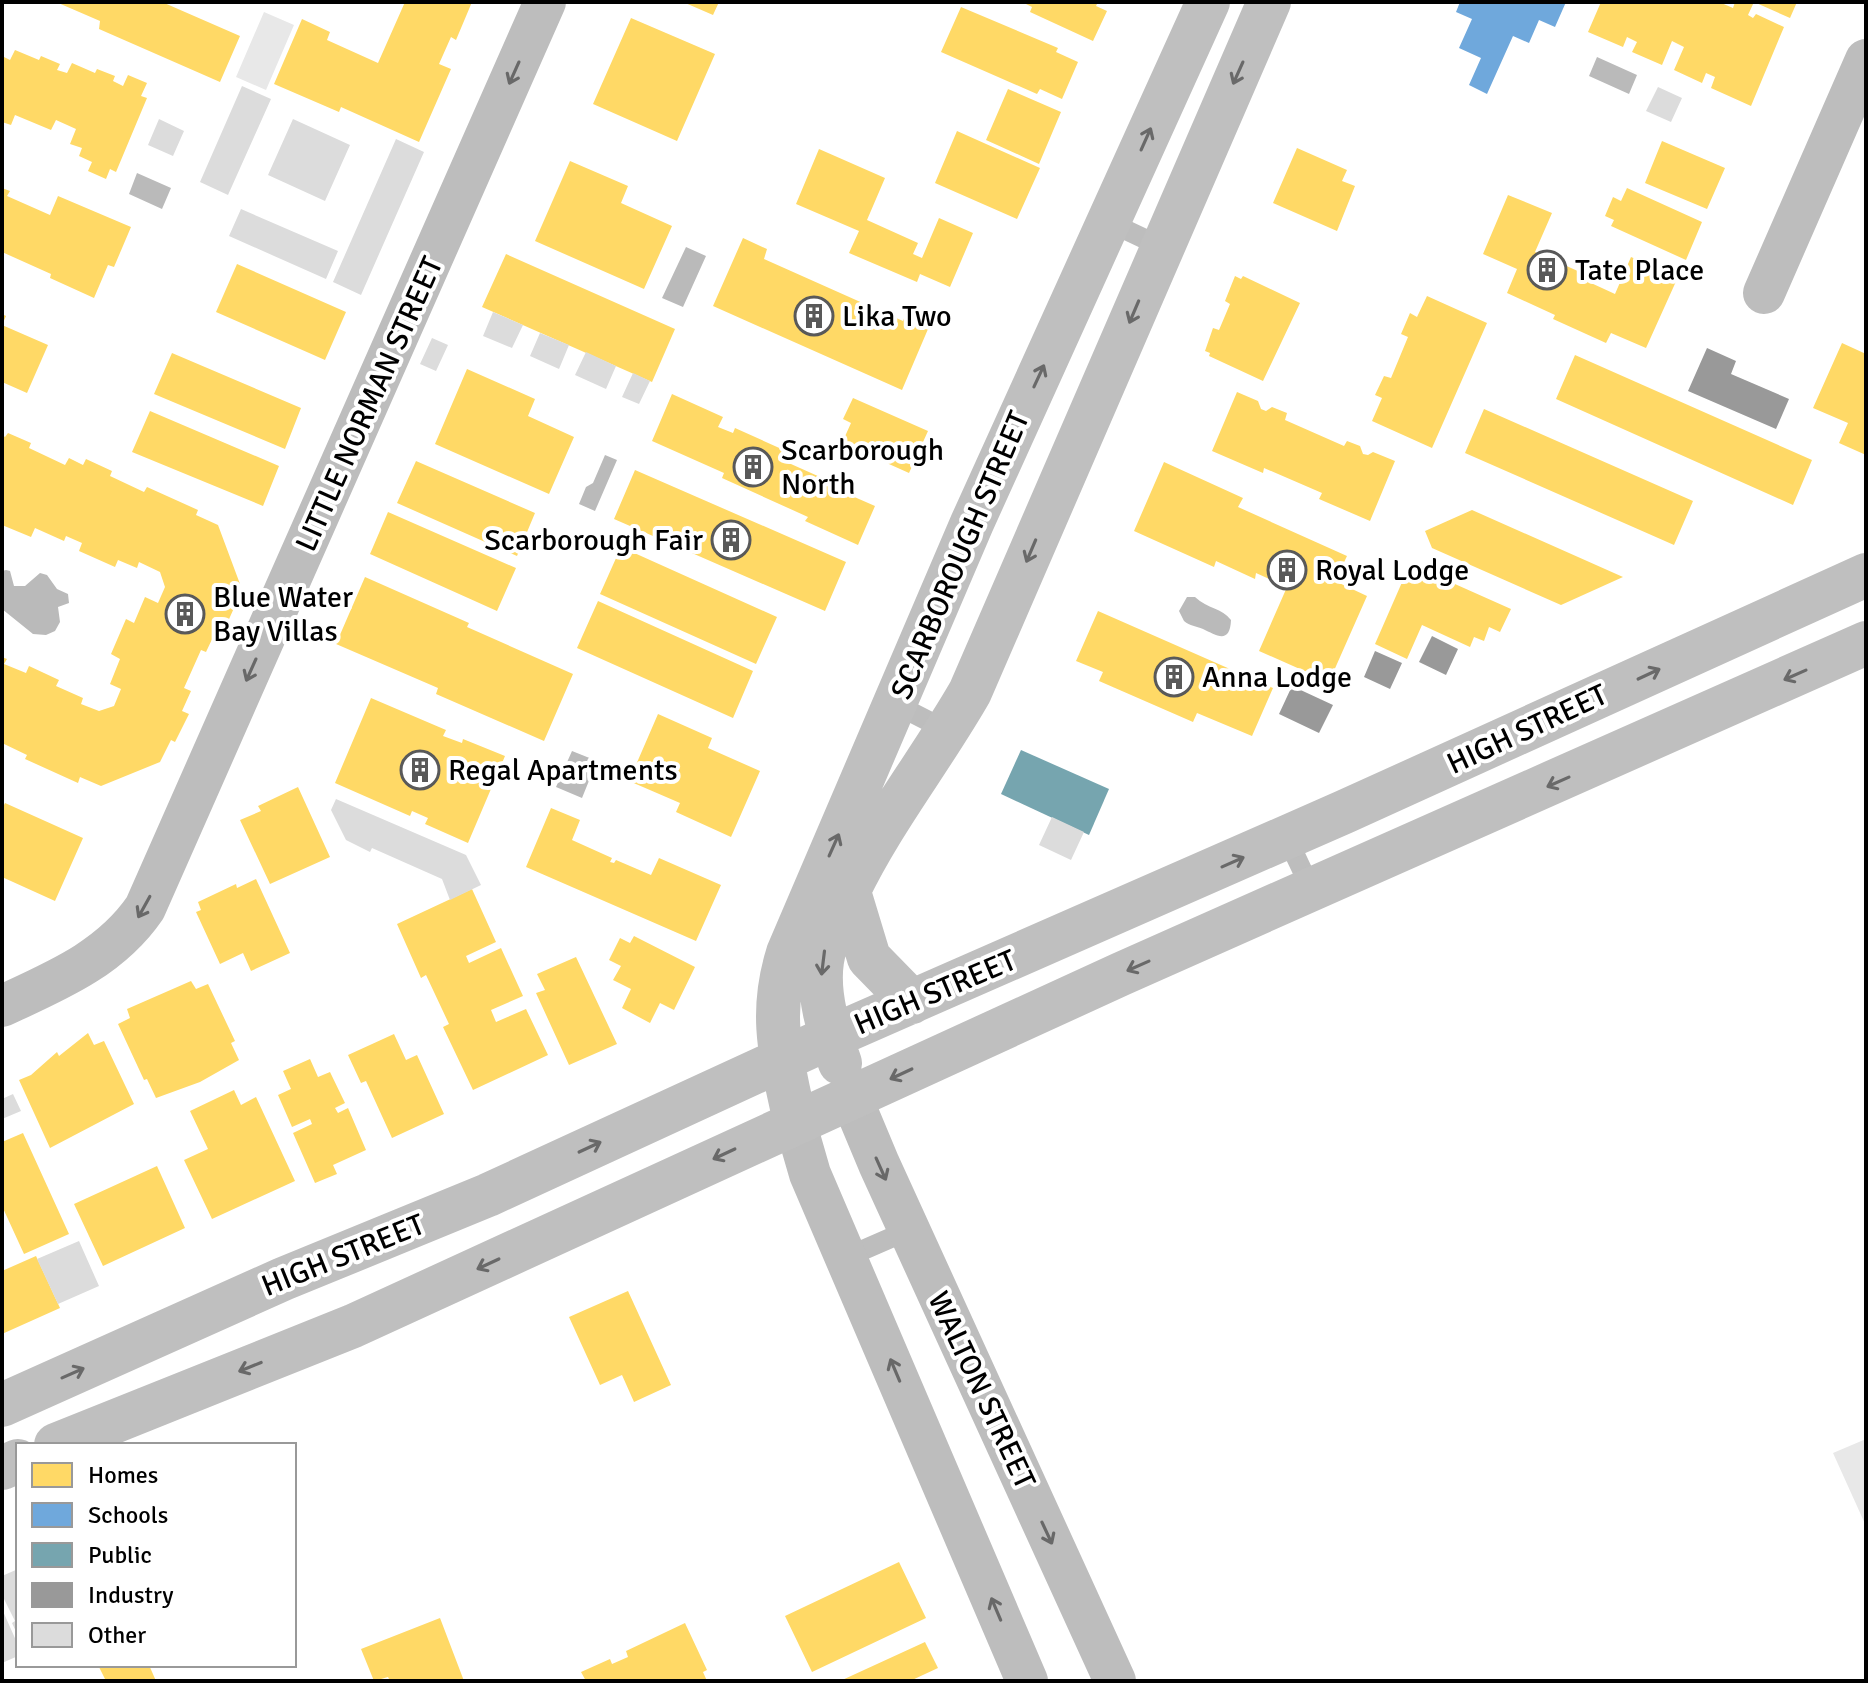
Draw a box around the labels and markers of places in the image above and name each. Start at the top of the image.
building icon: Tate Place [1526,249,1568,291]
place label: Tate Place [1575,252,1704,289]
building icon: Lika Two [793,295,835,337]
place label: Lika Two [842,298,952,335]
place label: Scarborough North [781,432,944,503]
building icon: Scarborough North [732,446,774,488]
building icon: Scarborough Fair [710,519,752,561]
place label: Scarborough Fair [484,522,703,559]
building icon: Royal Lodge [1266,549,1308,591]
place label: Royal Lodge [1315,552,1469,589]
place label: Blue Water Bay Villas [213,579,353,650]
building icon: Blue Water Bay Villas [164,593,206,635]
building icon: Anna Lodge [1153,656,1195,698]
place label: Anna Lodge [1202,659,1352,696]
building icon: Regal Apartments [399,749,441,791]
place label: Regal Apartments [448,752,678,789]

